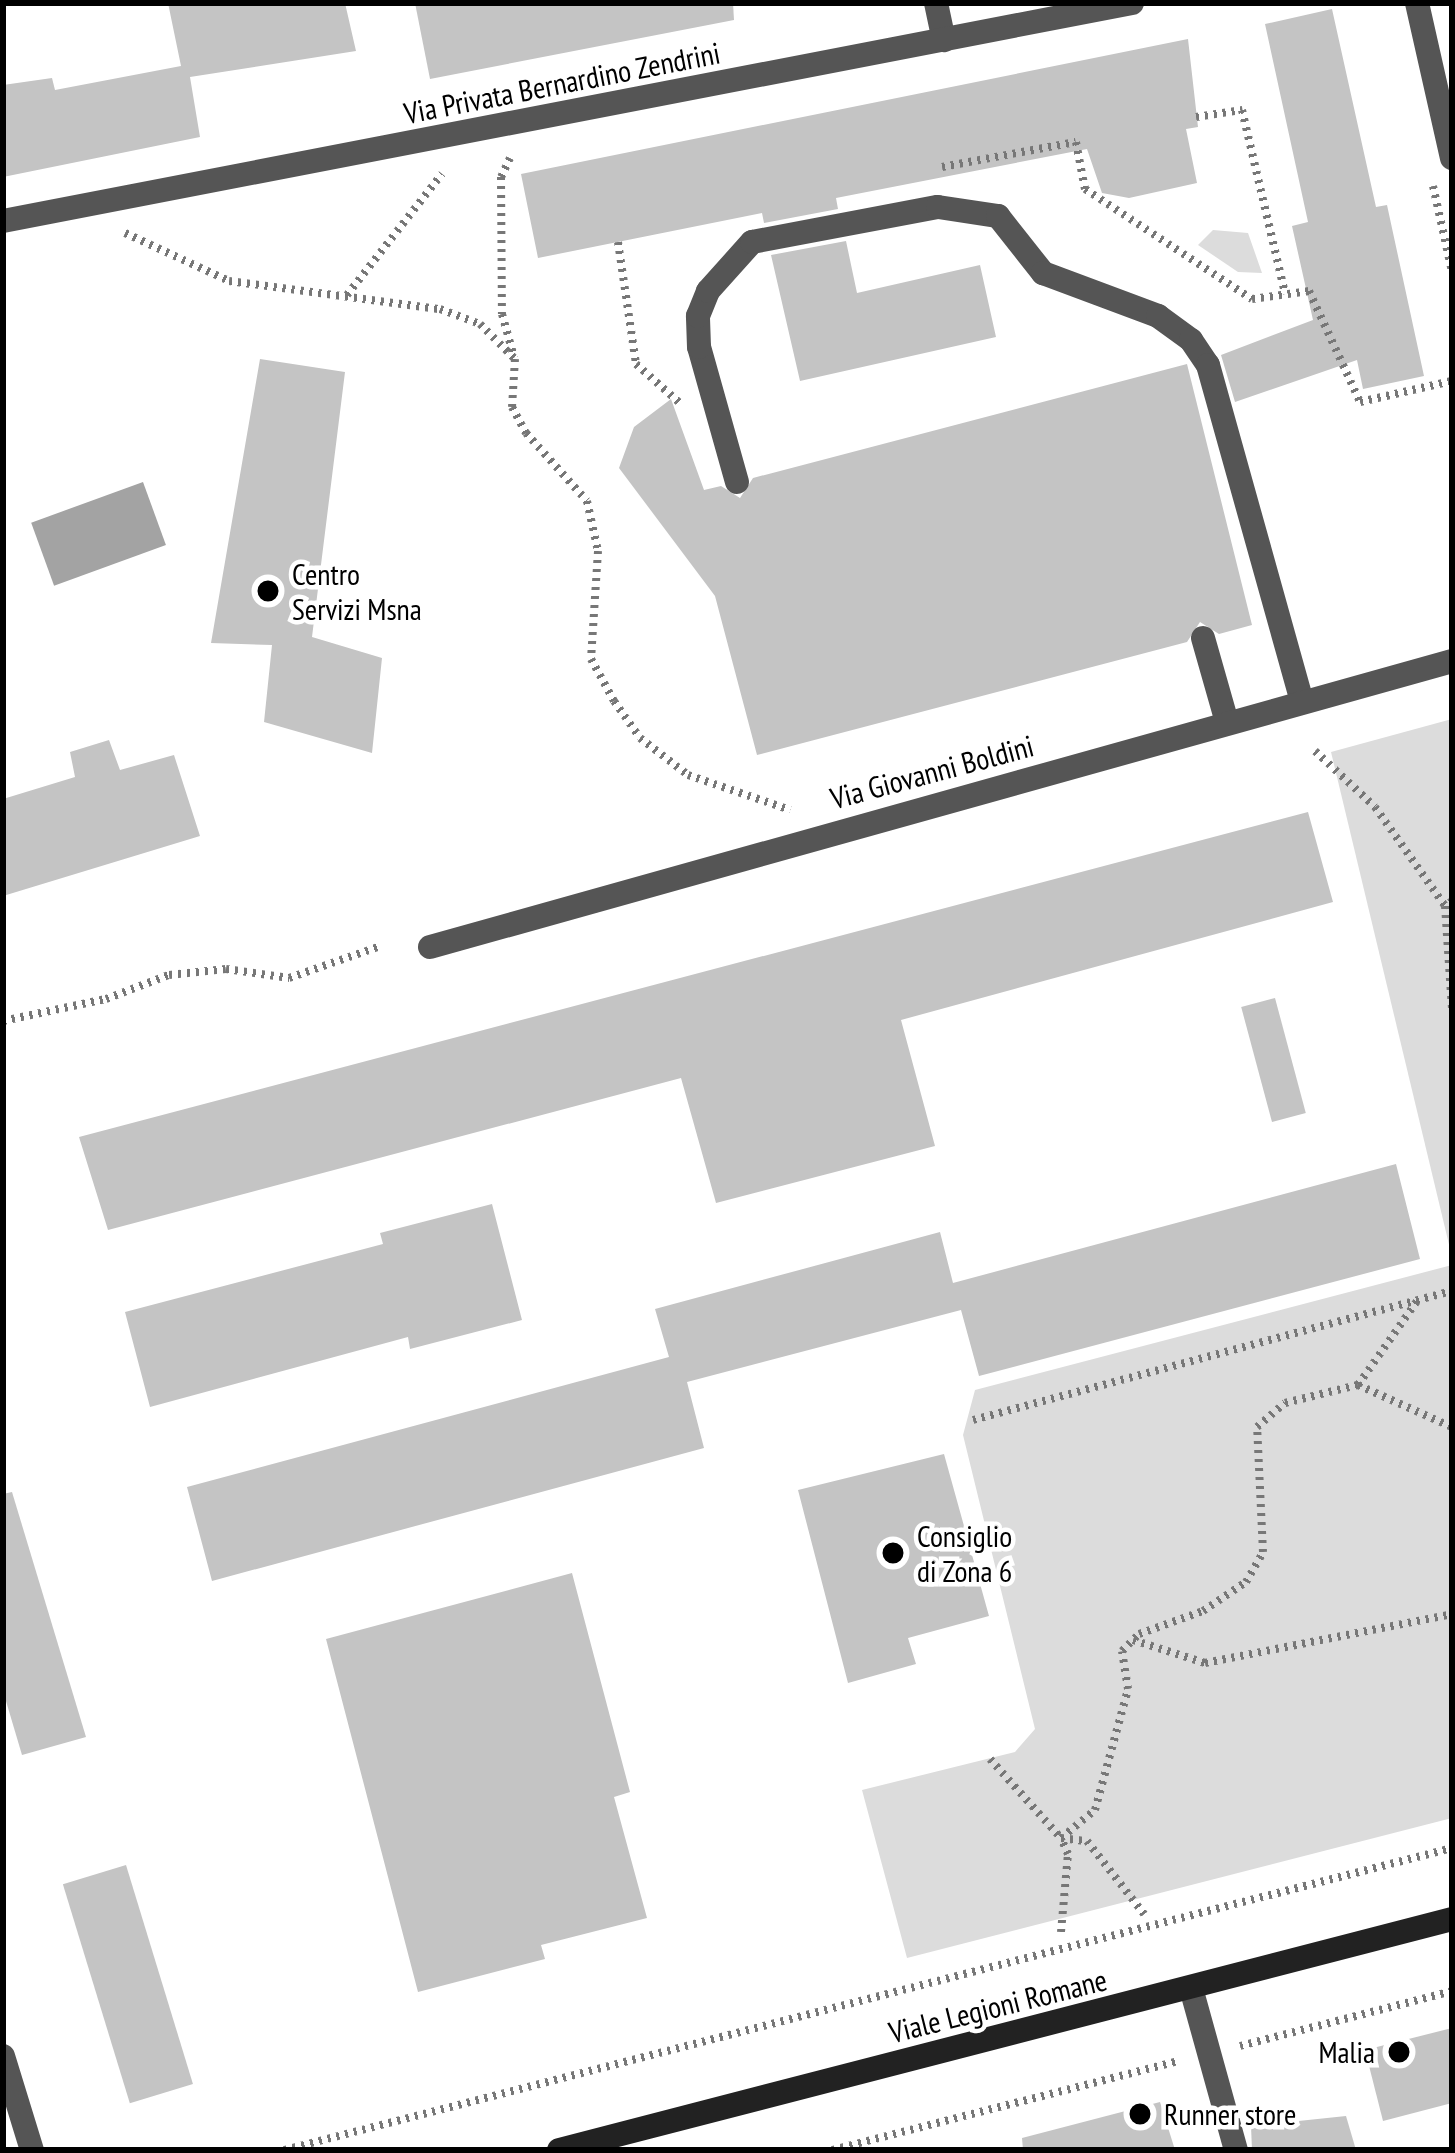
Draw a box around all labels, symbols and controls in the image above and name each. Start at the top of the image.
street label: Via Privata Bernardino Zendrini [401,35,723,131]
place label: Centro Servizi Msna [292,556,422,626]
marker: Centro Servizi Msna [255,578,281,604]
street label: Via Giovanni Boldini [826,728,1038,816]
place label: Consiglio di Zona 6 [917,1518,1013,1588]
marker: Consiglio di Zona 6 [880,1540,906,1566]
street label: Viale Legioni Romane [885,1962,1111,2050]
place label: Malia [1318,2034,1375,2070]
marker: Malia [1386,2039,1412,2065]
place label: Runner store [1164,2096,1296,2132]
marker: Runner store [1127,2101,1153,2127]

